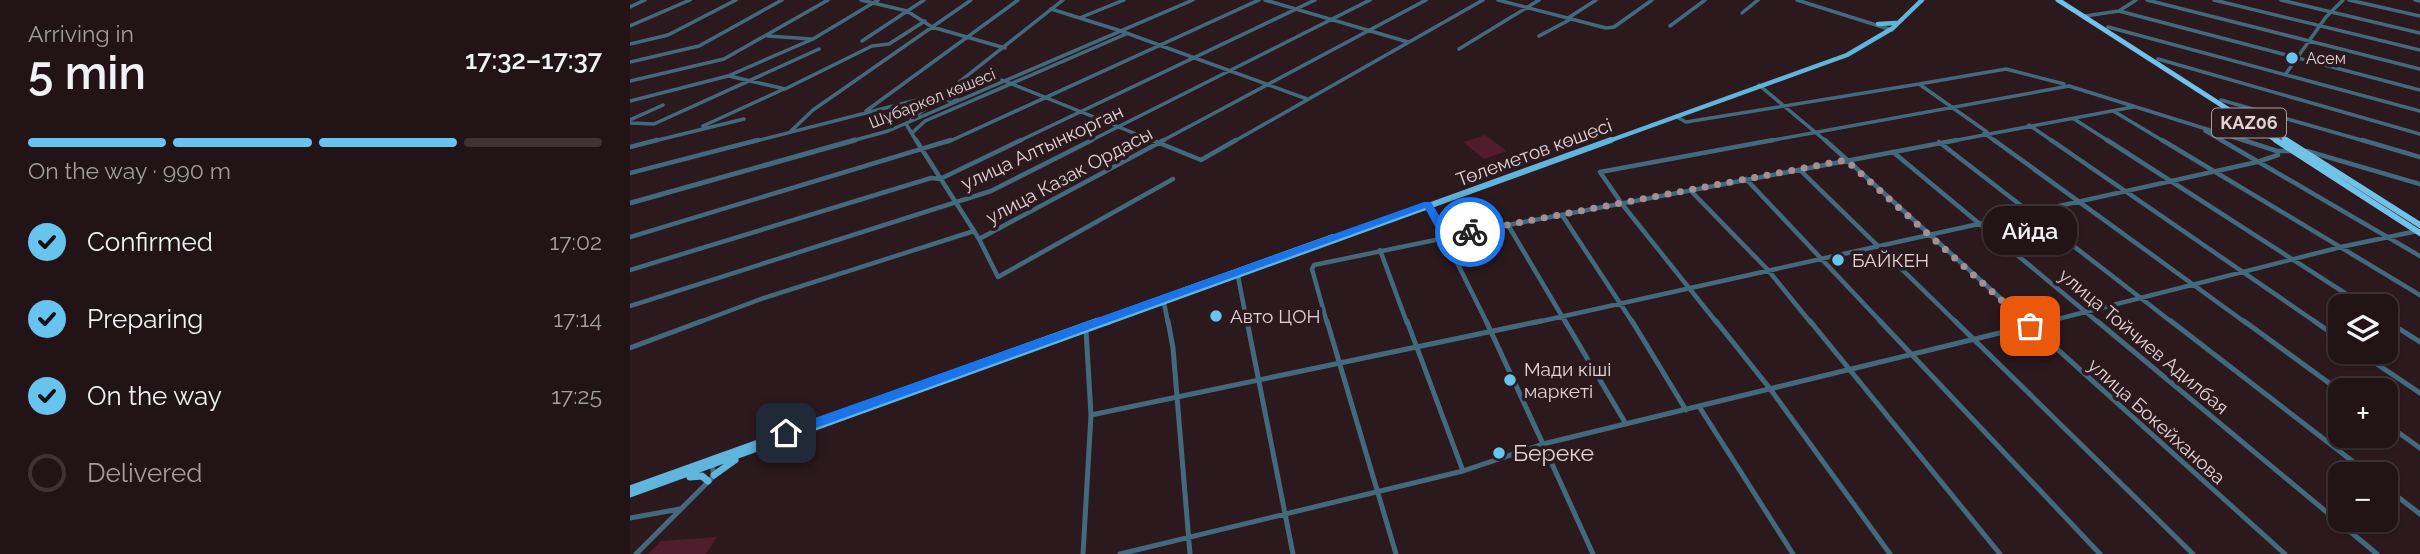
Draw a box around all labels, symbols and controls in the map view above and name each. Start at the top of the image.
text: Arriving in [28,20,134,47]
text: 17:32–17:37 [465,45,602,75]
text: 5 min [28,46,146,100]
place label: Асем [2306,49,2346,68]
marker: Асем [2284,50,2300,66]
street label: Шұбаркөл көшесі [866,64,998,133]
street label: улица Алтынкорган [957,100,1127,194]
road number: KАZ06 [2212,109,2286,138]
street label: Төлеметов көшесі [1453,114,1615,190]
street label: улица Казак Ордасы [982,122,1156,228]
text: On the way · 990 m [28,157,231,184]
courier [1435,197,1505,267]
callout: Айда [1983,207,2077,256]
icon: bike [1451,213,1489,251]
text: Айда [2002,217,2058,244]
icon: check [28,223,66,261]
text: Confirmed [87,227,213,257]
text: 17:02 [550,228,602,255]
place label: БАЙКЕН [1852,249,1929,271]
marker: БАЙКЕН [1830,252,1846,268]
street label: улица Тойчиев Адилбая [2055,264,2233,418]
map controls [2328,294,2398,532]
button: layers [2328,294,2398,364]
pin [2000,296,2060,356]
icon: check [28,300,66,338]
text: Preparing [87,304,203,334]
text: 17:14 [553,305,602,332]
place label: Авто ЦОН [1230,305,1320,327]
icon: bag [2011,307,2049,345]
marker: Авто ЦОН [1208,308,1224,324]
street label: улица Бокейханова [2084,354,2230,488]
place label: Мади кіші маркеті [1524,358,1611,402]
marker: Мади кіші маркеті [1502,372,1518,388]
icon: check [28,377,66,415]
button: + [2328,378,2398,448]
text: On the way [87,381,222,411]
text: 17:25 [551,382,602,409]
pin [756,403,816,463]
icon: home [767,414,805,452]
place label: Береке [1513,439,1594,466]
marker: Береке [1491,445,1507,461]
text: Delivered [87,458,202,488]
button: − [2328,462,2398,532]

